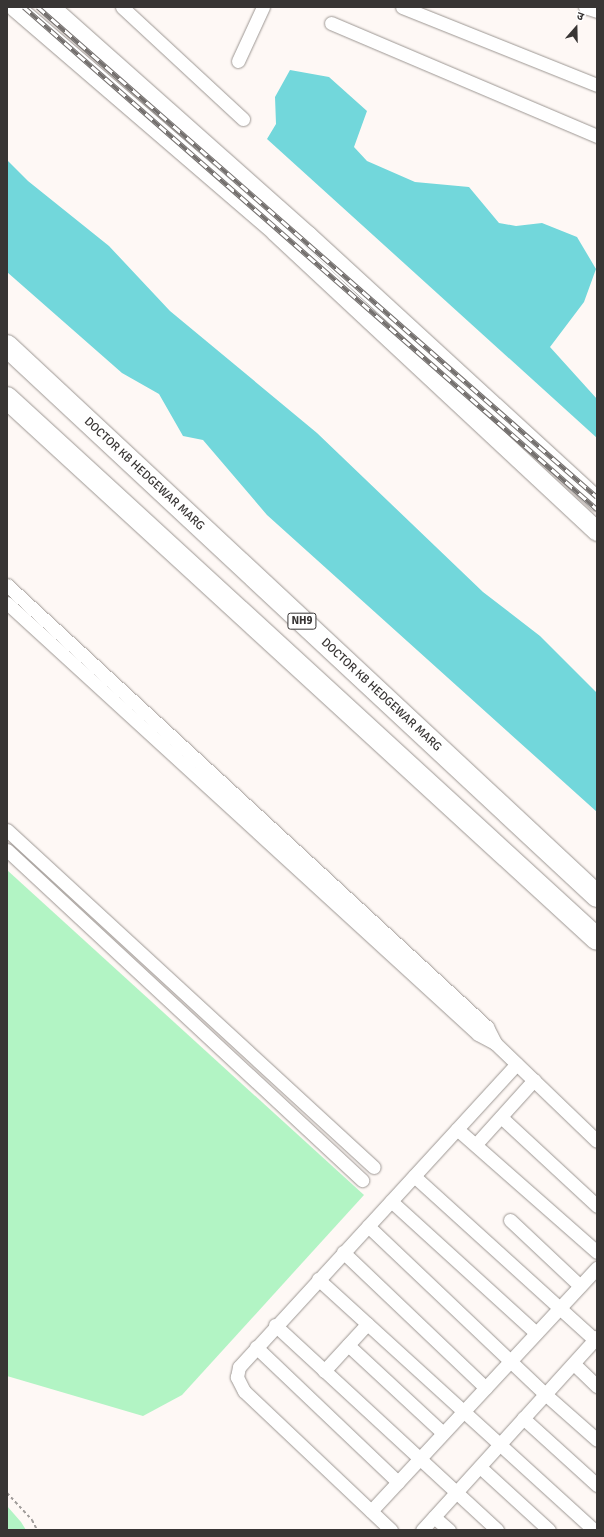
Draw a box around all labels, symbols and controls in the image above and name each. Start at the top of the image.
north arrow [556,8,596,48]
text: उ [575,9,586,23]
street label: DOCTOR KB HEDGEWAR MARG [81,414,207,534]
road number: NH9 [287,612,317,630]
street label: DOCTOR KB HEDGEWAR MARG [318,635,444,755]

